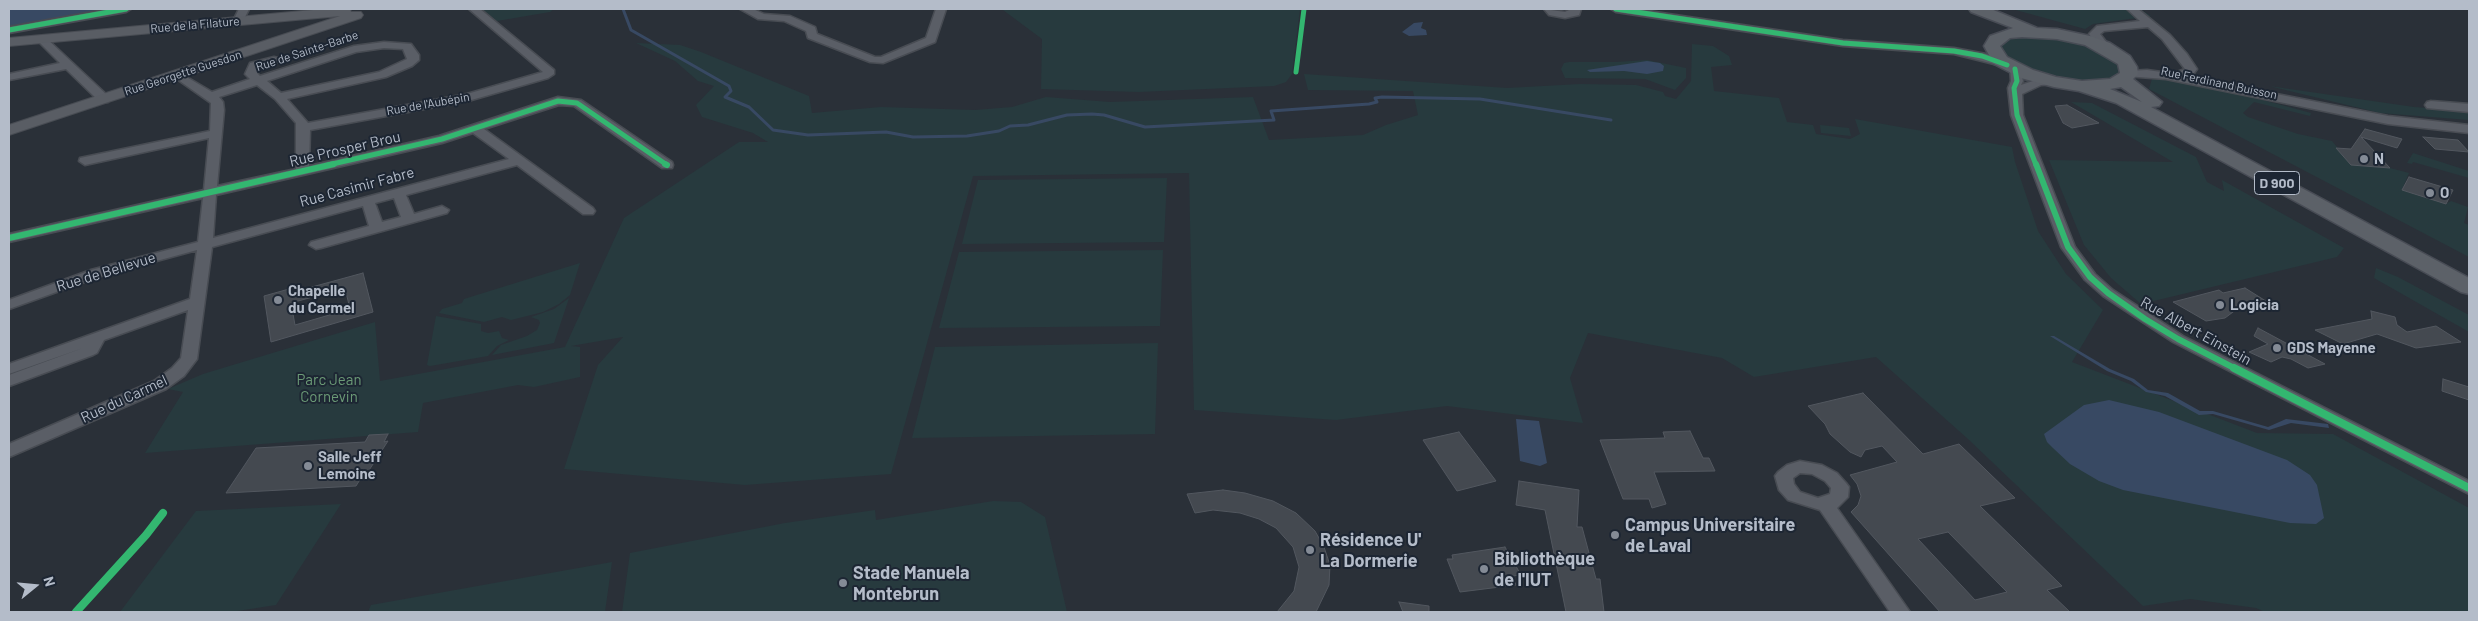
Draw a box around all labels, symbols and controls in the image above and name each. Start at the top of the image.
street label: Rue de la Filature [150,14,240,36]
street label: Rue de Sainte-Barbe [254,28,360,74]
street label: Rue Georgette Guesdon [122,47,244,99]
street label: Rue Ferdinand Buisson [2160,64,2278,102]
street label: Rue de l'Aubépin [385,90,471,118]
street label: Rue Prosper Brou [288,127,402,171]
place label: N [2374,150,2384,168]
marker: N [2358,153,2370,165]
street label: Rue Casimir Fabre [298,163,416,211]
road number: D 900 [2254,172,2300,194]
place label: O [2440,184,2449,202]
marker: O [2424,187,2436,199]
street label: Rue de Bellevue [54,248,158,296]
place label: Chapelle du Carmel [288,282,355,317]
street label: Rue Albert Einstein [2137,293,2255,369]
marker: Chapelle du Carmel [272,294,284,306]
place label: Logicia [2230,296,2279,314]
marker: Logicia [2214,299,2226,311]
place label: GDS Mayenne [2287,339,2376,357]
marker: GDS Mayenne [2271,342,2283,354]
street label: Rue du Carmel [78,371,170,427]
park label: Parc Jean Cornevin [296,371,362,406]
place label: Salle Jeff Lemoine [318,448,382,483]
marker: Salle Jeff Lemoine [302,460,314,472]
place label: Campus Universitaire de Laval [1625,514,1795,556]
place label: Résidence U' La Dormerie [1320,529,1421,572]
marker: Campus Universitaire de Laval [1609,529,1621,541]
marker: Résidence U' La Dormerie [1304,544,1316,556]
place label: Bibliothèque de l'IUT [1494,548,1595,590]
north arrow [10,561,60,611]
place label: Stade Manuela Montebrun [853,562,969,604]
marker: Bibliothèque de l'IUT [1478,563,1490,575]
text: N [40,575,59,588]
marker: Stade Manuela Montebrun [837,577,849,589]

